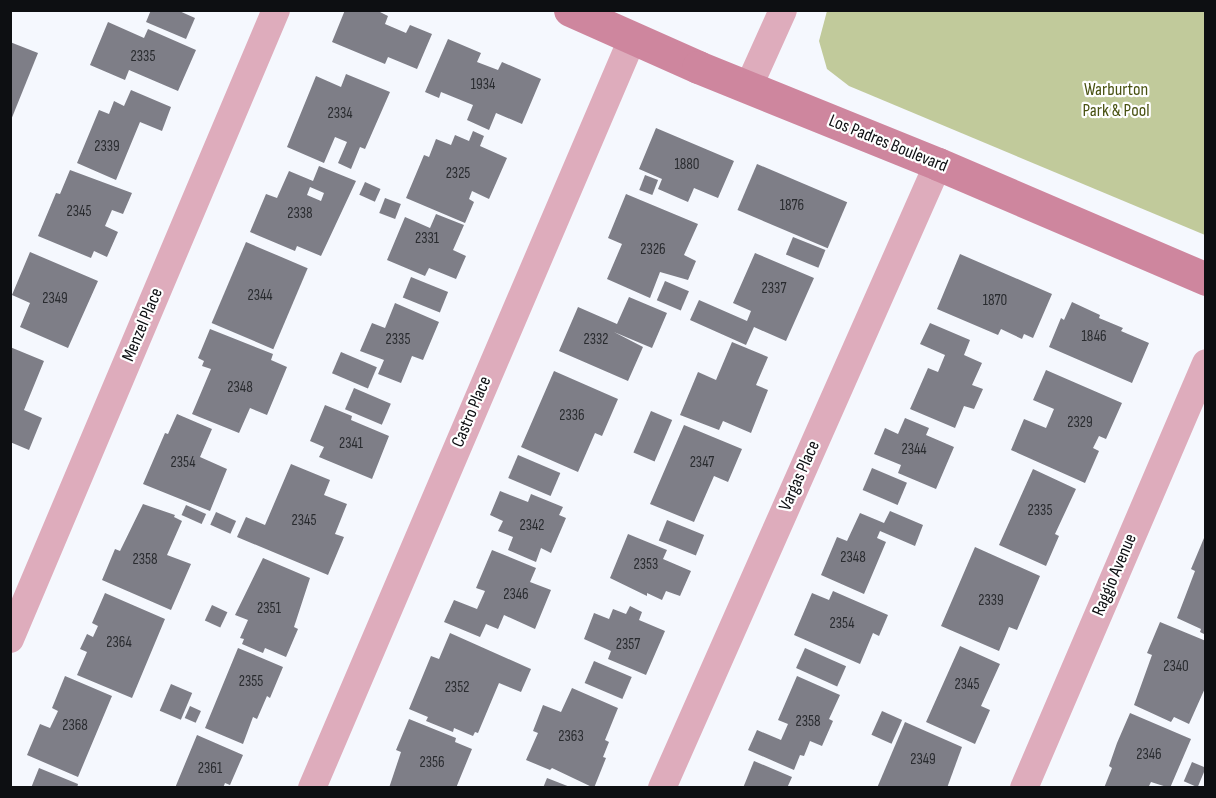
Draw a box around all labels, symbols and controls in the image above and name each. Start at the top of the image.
house number: 2335 [131,48,155,66]
house number: 1934 [471,76,495,94]
park label: Warburton Park & Pool [1082,80,1150,122]
house number: 2334 [327,105,353,123]
street label: Los Padres Boulevard [826,110,950,178]
house number: 2339 [94,138,120,156]
house number: 1880 [674,156,700,174]
house number: 2325 [446,165,470,183]
house number: 1876 [780,197,804,215]
house number: 2345 [67,203,91,221]
house number: 2338 [287,205,313,223]
house number: 2331 [415,230,439,248]
house number: 2326 [640,241,666,259]
house number: 2337 [762,280,786,298]
street label: Menzel Place [118,285,168,365]
house number: 2344 [247,287,273,305]
house number: 2349 [42,290,68,308]
house number: 1870 [983,292,1007,310]
house number: 1846 [1082,328,1106,346]
house number: 2335 [386,331,410,349]
house number: 2332 [584,331,608,349]
street label: Castro Place [447,373,497,451]
house number: 2348 [227,379,253,397]
house number: 2336 [559,407,585,425]
house number: 2329 [1067,414,1093,432]
house number: 2341 [339,435,363,453]
street label: Vargas Place [775,438,825,514]
house number: 2344 [901,441,927,459]
house number: 2354 [171,454,195,472]
house number: 2347 [690,454,714,472]
house number: 2335 [1028,502,1052,520]
house number: 2345 [292,512,316,530]
house number: 2342 [519,517,545,535]
street label: Raggio Avenue [1088,531,1142,619]
house number: 2348 [840,549,866,567]
house number: 2358 [132,551,158,569]
house number: 2353 [634,556,658,574]
house number: 2346 [503,586,529,604]
house number: 2339 [978,592,1004,610]
house number: 2351 [257,600,281,618]
house number: 2354 [830,615,854,633]
house number: 2364 [106,634,132,652]
house number: 2357 [616,636,640,654]
house number: 2340 [1163,658,1189,676]
house number: 2355 [239,673,263,691]
house number: 2345 [955,676,979,694]
house number: 2352 [445,679,469,697]
house number: 2358 [795,713,821,731]
house number: 2368 [62,717,88,735]
house number: 2363 [558,728,584,746]
house number: 2346 [1136,746,1162,764]
house number: 2349 [910,751,936,769]
house number: 2356 [419,754,445,772]
house number: 2361 [198,760,222,778]

